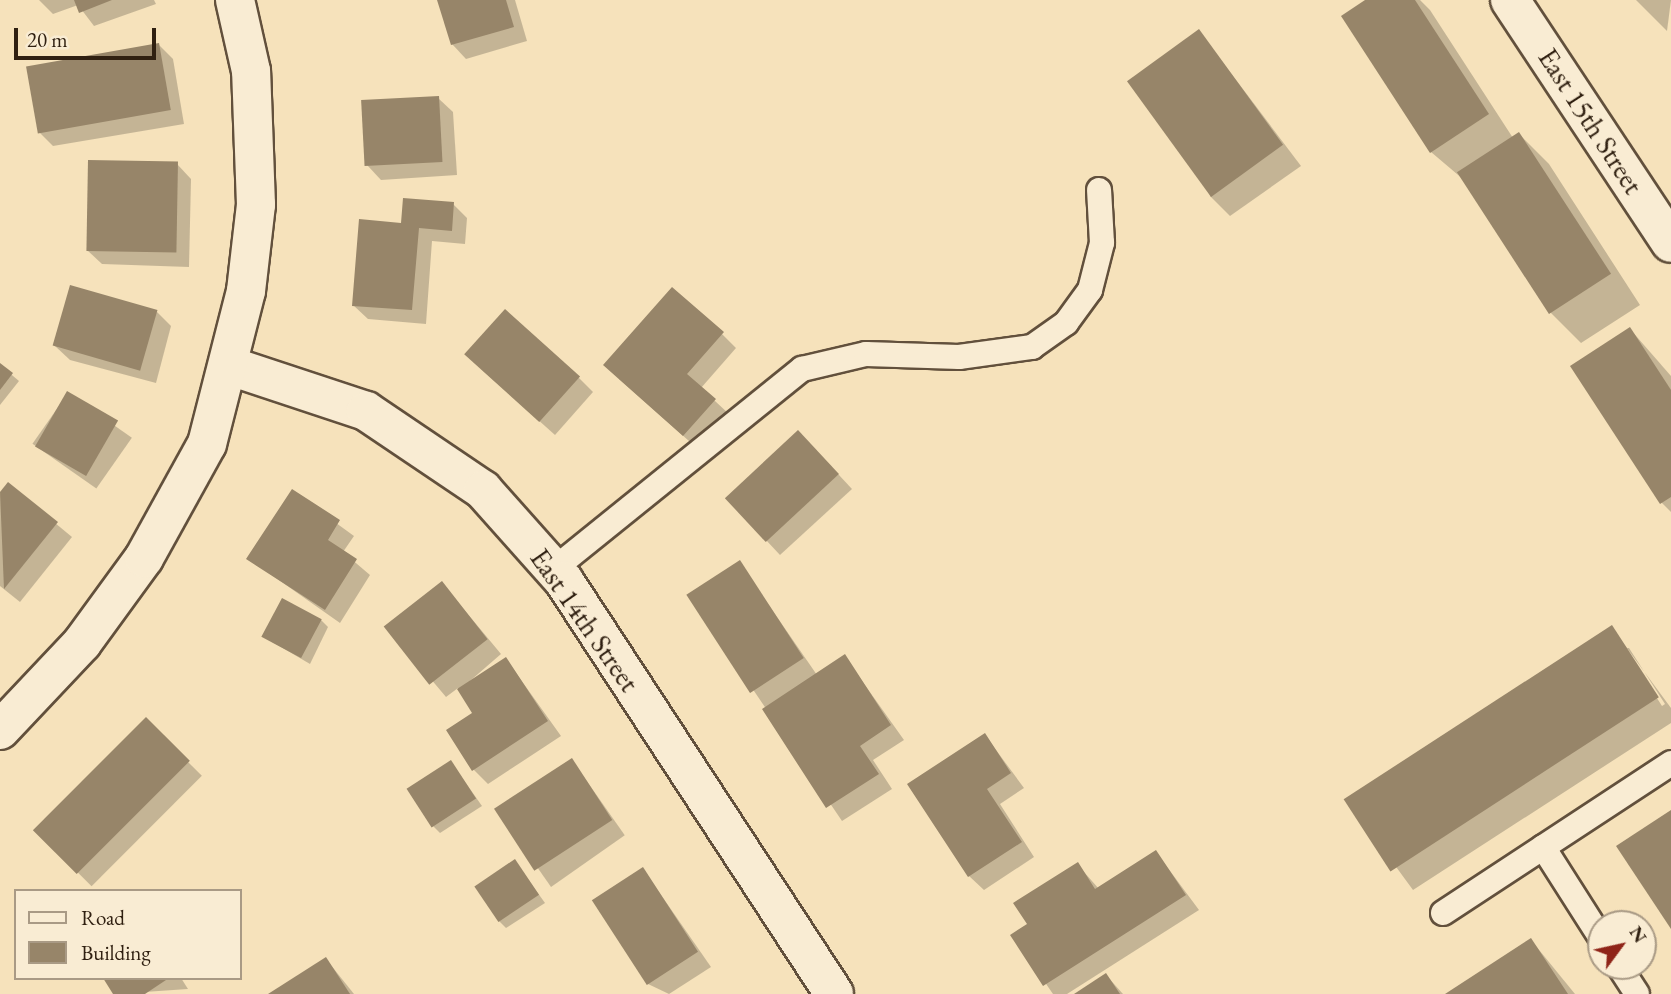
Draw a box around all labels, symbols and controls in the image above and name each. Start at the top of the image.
scale bar [18,14,159,58]
text: 20 m [27,26,68,53]
street label: East 15th Street [1531,42,1651,200]
street label: East 14th Street [523,542,647,698]
legend [14,889,242,980]
text: Road [81,904,125,931]
north arrow [1587,910,1657,980]
text: N [1624,921,1653,948]
text: Building [81,939,151,966]

